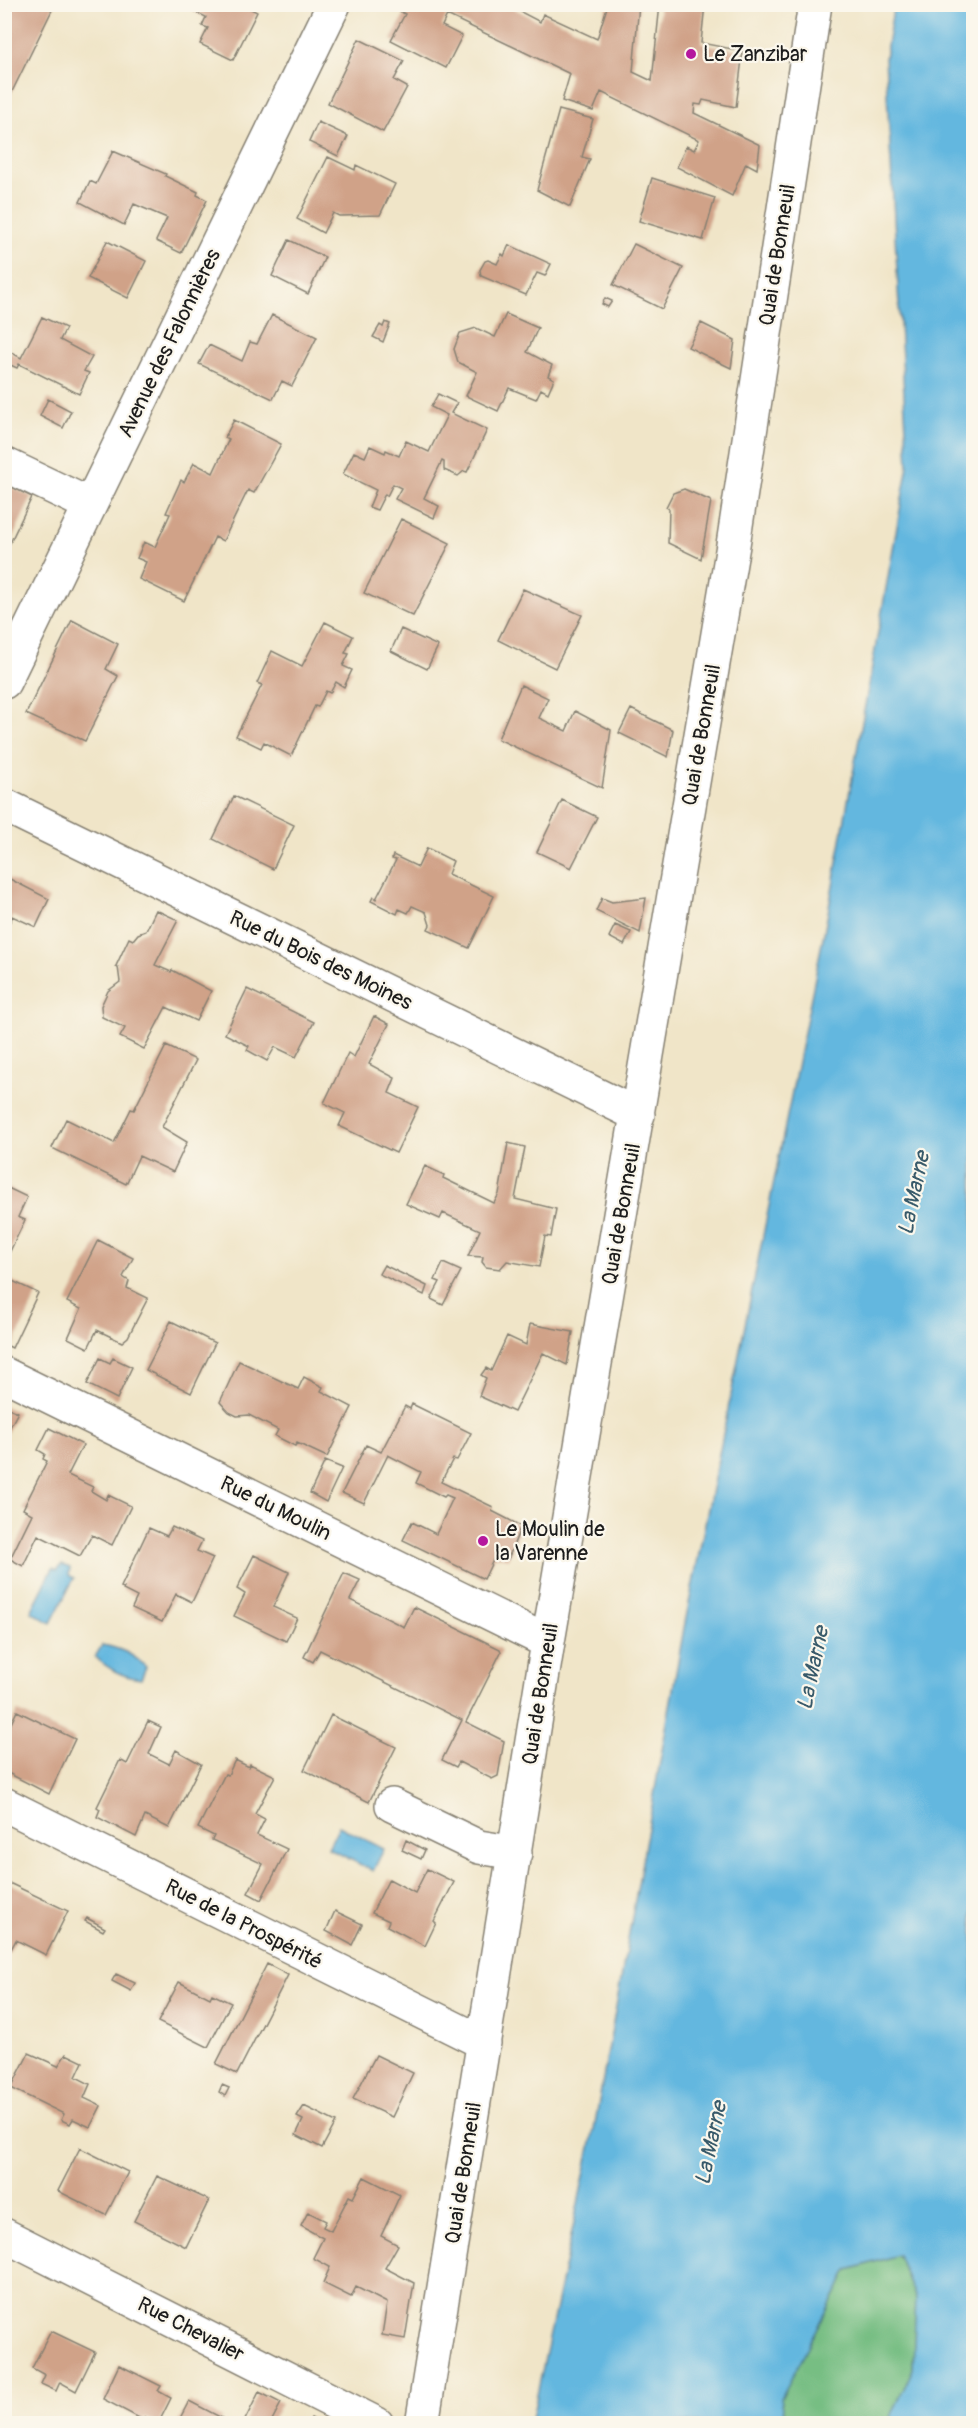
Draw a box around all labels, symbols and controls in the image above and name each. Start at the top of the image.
place label: Le Zanzibar [703,41,808,68]
marker: Le Zanzibar [684,47,698,61]
street label: Quai de Bonneuil [753,182,802,328]
street label: Avenue des Falonnières [112,244,227,442]
street label: Quai de Bonneuil [676,662,727,808]
street label: Rue du Bois des Moines [225,904,417,1017]
street label: Quai de Bonneuil [596,1141,647,1287]
water label: La Marne [891,1147,937,1238]
street label: Rue du Moulin [216,1470,336,1547]
place label: Le Moulin de la Varenne [495,1516,605,1567]
marker: Le Moulin de la Varenne [476,1534,490,1548]
street label: Quai de Bonneuil [516,1621,565,1767]
water label: La Marne [790,1622,836,1713]
street label: Rue de la Prospérité [160,1873,327,1976]
water label: La Marne [688,2097,734,2188]
street label: Quai de Bonneuil [439,2100,488,2246]
street label: Rue Chevalier [133,2291,249,2368]

